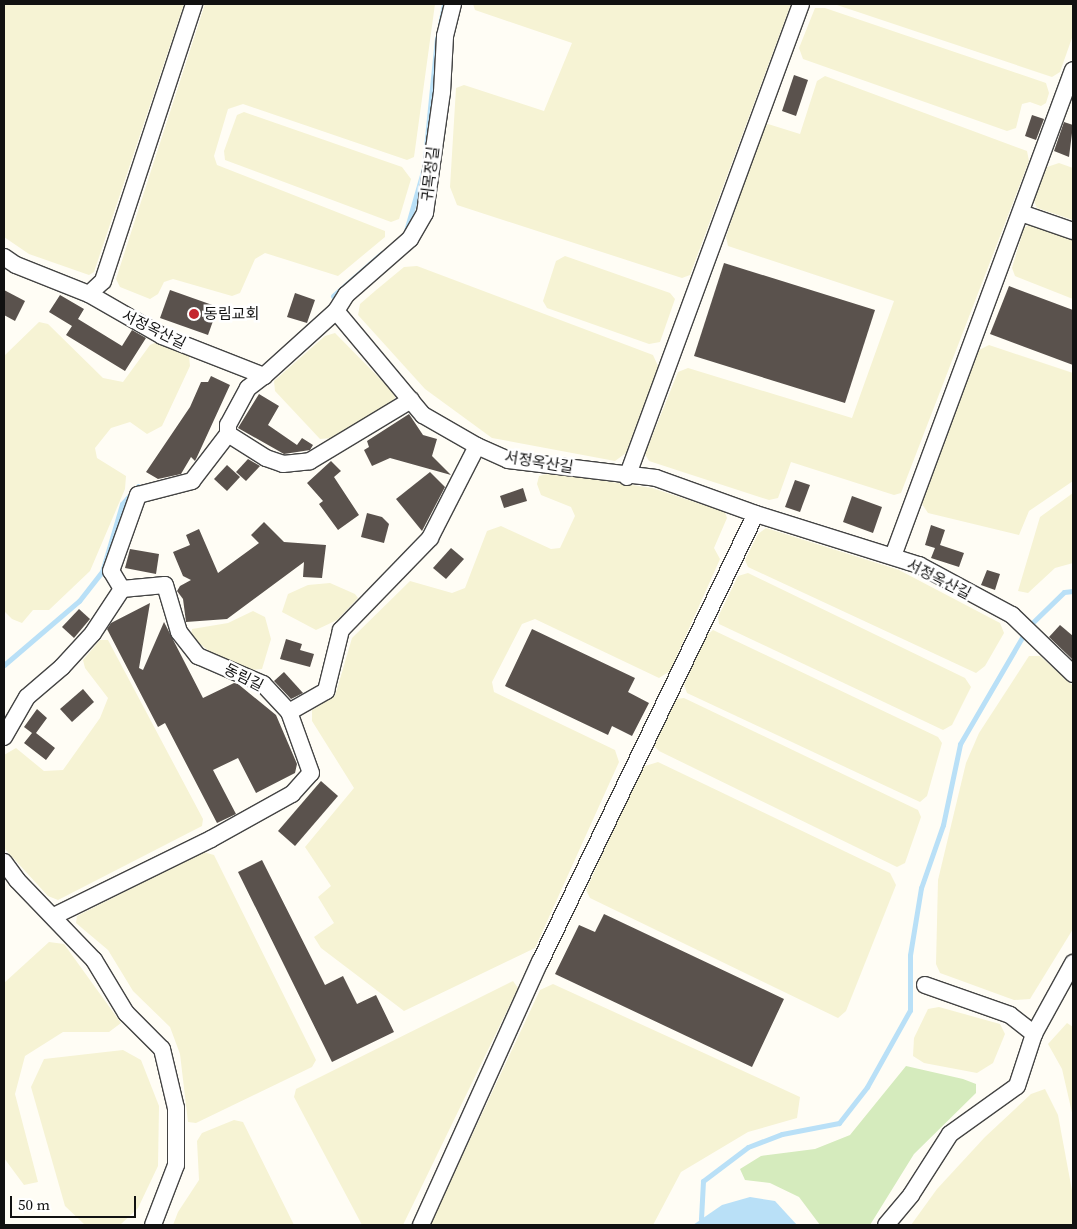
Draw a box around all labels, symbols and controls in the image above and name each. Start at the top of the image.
street label: 귀목정길 [418,146,442,202]
place label: 동림교회 [204,305,259,323]
street label: 서정옥산길 [119,306,189,352]
marker: 동림교회 [188,308,200,320]
street label: 서정옥산길 [504,448,574,476]
street label: 서정옥산길 [904,555,974,603]
street label: 동림길 [221,660,267,694]
scale bar [12,1186,139,1218]
text: 50 m [18,1194,50,1215]

